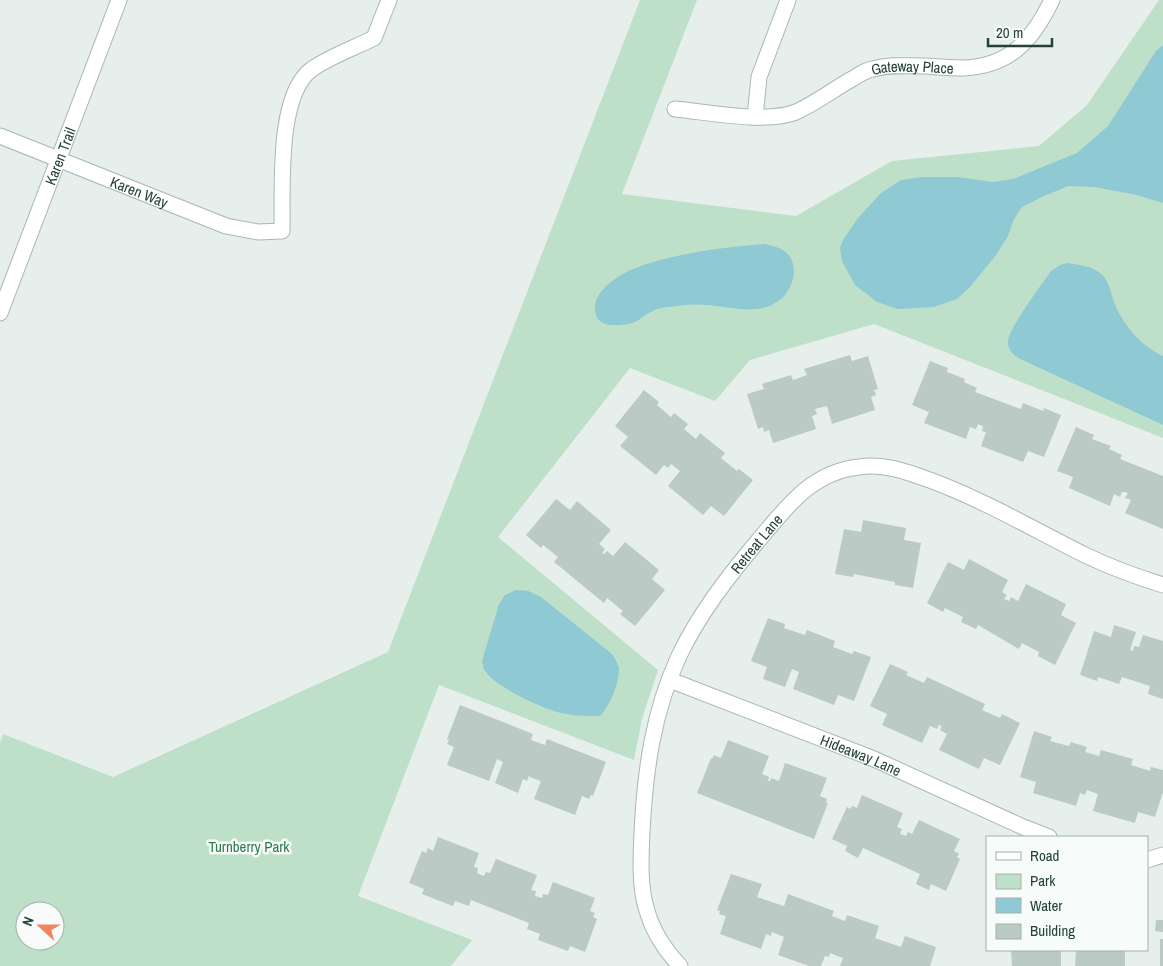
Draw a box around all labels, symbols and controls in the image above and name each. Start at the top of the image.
scale bar [988,15,1052,47]
text: 20 m [996,22,1023,43]
street label: Gateway Place [869,55,954,80]
street label: Karen Trail [39,124,80,188]
street label: Karen Way [107,171,172,213]
street label: Retreat Lane [725,509,787,578]
street label: Hideaway Lane [817,729,905,781]
park label: Turnberry Park [209,836,290,857]
legend [986,836,1148,951]
text: Road [1030,845,1059,866]
text: Park [1030,870,1056,891]
text: Water [1030,895,1062,916]
north arrow [15,901,65,951]
text: N [18,914,38,928]
text: Building [1030,920,1075,941]

